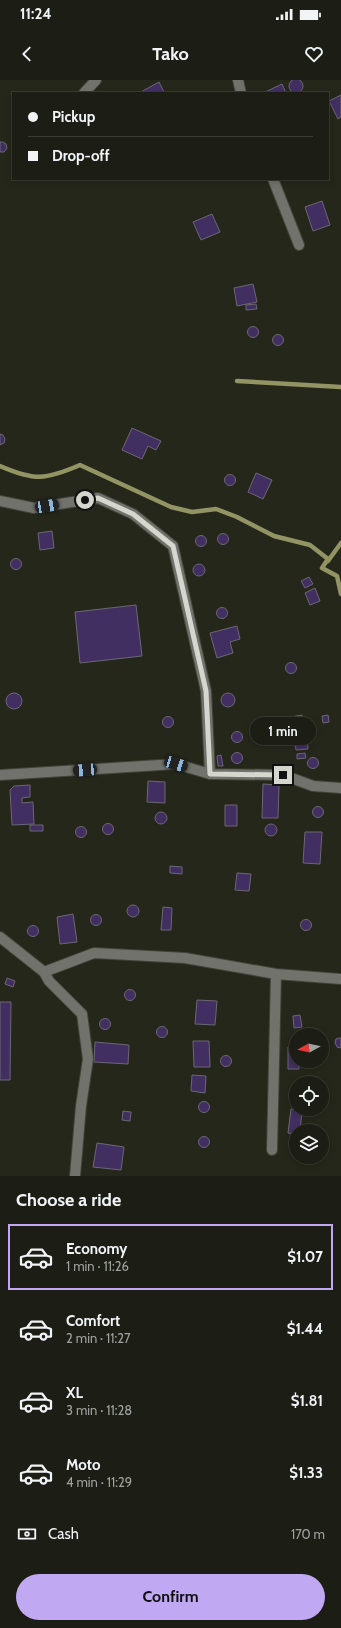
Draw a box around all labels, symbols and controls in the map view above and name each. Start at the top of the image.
text: 11:24 [20,5,52,23]
icon: back [16,43,38,65]
text: Tako [152,43,189,65]
icon: heart [303,43,325,65]
text: Pickup [52,108,95,126]
text: Drop-off [52,147,110,165]
route start [76,491,94,509]
car [34,498,60,514]
callout: 1 min [250,717,316,745]
text: 1 min [268,723,298,739]
car [163,755,189,773]
car [73,763,97,777]
route end [274,766,292,784]
north arrow [289,1028,329,1068]
map controls [289,1028,329,1164]
button: locate [289,1076,329,1116]
button: layers [289,1124,329,1164]
text: Choose a ride [16,1189,121,1211]
icon: car [18,1239,54,1275]
text: Economy [66,1240,127,1258]
text: $1.07 [287,1248,323,1266]
text: 1 min · 11:26 [66,1258,129,1274]
icon: car [18,1311,54,1347]
text: Comfort [66,1312,120,1330]
text: $1.44 [287,1320,323,1338]
text: 2 min · 11:27 [66,1330,131,1346]
icon: car [18,1383,54,1419]
text: XL [66,1384,83,1402]
text: $1.81 [291,1392,323,1410]
text: 3 min · 11:28 [66,1402,132,1418]
icon: car [18,1455,54,1491]
text: Moto [66,1456,100,1474]
text: $1.33 [289,1464,323,1482]
text: 4 min · 11:29 [66,1474,132,1490]
icon: cash [16,1523,38,1545]
text: Cash [48,1525,79,1543]
text: 170 m [291,1526,325,1542]
button: Confirm [16,1574,325,1620]

